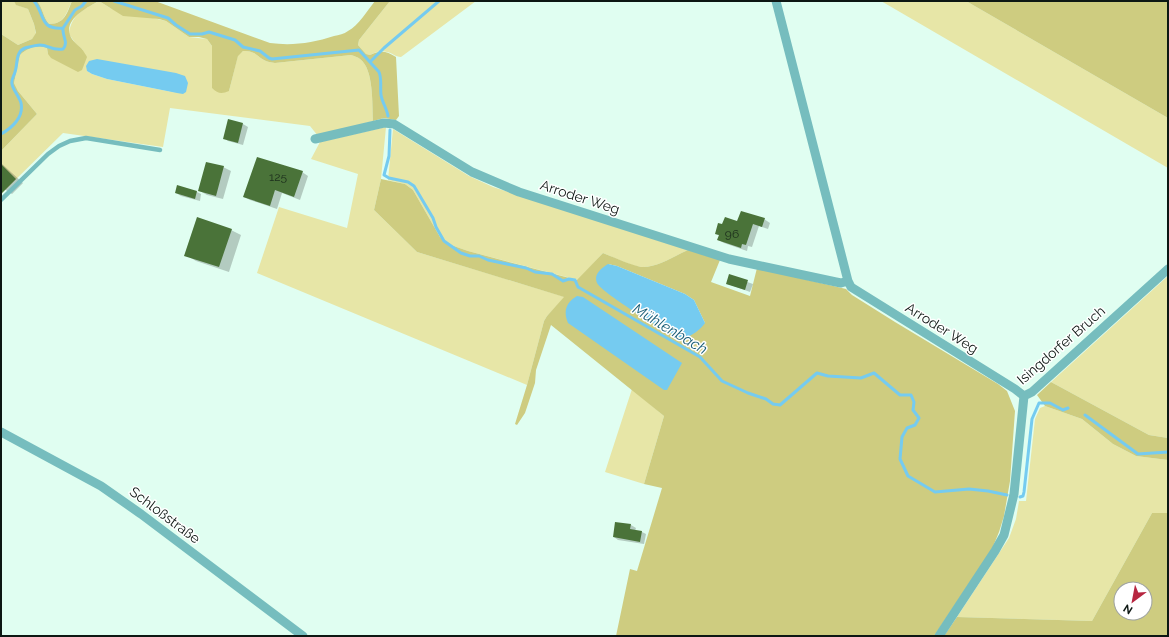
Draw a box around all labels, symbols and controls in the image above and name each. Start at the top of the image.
house number: 125 [269,170,287,184]
street label: Arroder Weg [538,177,622,217]
house number: 96 [725,227,739,241]
street label: Arroder Weg [903,299,981,357]
water label: Mühlenbach [629,300,711,358]
street label: Isingdorfer Bruch [1014,302,1108,388]
street label: Schloßstraße [127,483,203,547]
north arrow [1113,581,1153,621]
text: N [1121,601,1135,617]

